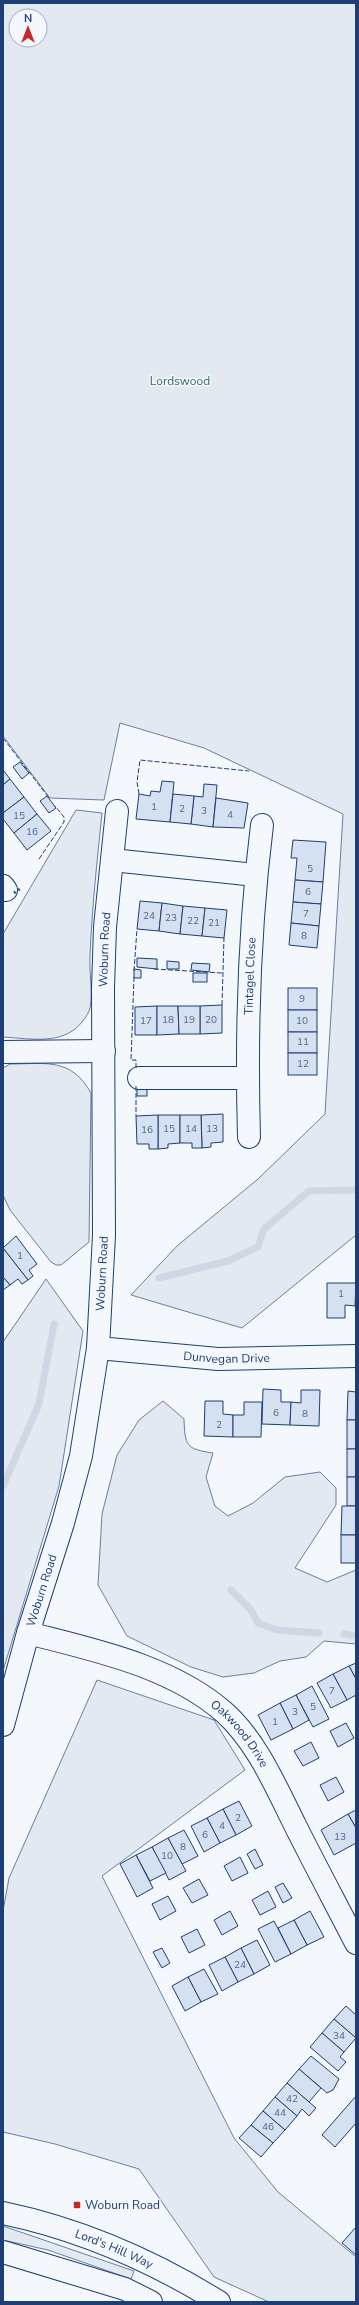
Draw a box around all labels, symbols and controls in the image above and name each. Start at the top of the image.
north arrow [8,8,48,48]
text: N [24,11,32,26]
park label: Lordswood [150,373,210,389]
house number: 1 [151,800,157,814]
house number: 2 [179,802,185,816]
house number: 3 [201,804,207,818]
house number: 4 [227,808,233,822]
house number: 15 [13,809,25,823]
house number: 16 [26,825,38,839]
house number: 5 [307,862,313,876]
house number: 6 [305,885,311,899]
house number: 7 [303,907,309,921]
house number: 24 [143,909,155,923]
street label: Woburn Road [95,911,114,987]
house number: 23 [165,911,177,925]
house number: 22 [187,914,199,928]
house number: 21 [208,916,220,930]
house number: 8 [301,929,307,943]
street label: Tintagel Close [240,937,260,1015]
house number: 9 [299,992,305,1006]
house number: 18 [162,1013,174,1027]
house number: 19 [183,1013,195,1027]
house number: 20 [205,1013,217,1027]
house number: 17 [140,1014,152,1028]
house number: 10 [296,1014,308,1028]
house number: 11 [297,1035,309,1049]
house number: 12 [297,1057,309,1071]
house number: 15 [163,1122,175,1136]
house number: 14 [185,1122,197,1136]
house number: 13 [206,1122,218,1136]
house number: 16 [141,1123,153,1137]
street label: Woburn Road [92,1236,112,1312]
house number: 1 [17,1249,23,1263]
house number: 1 [338,1287,344,1301]
street label: Dunvegan Drive [183,1348,270,1367]
house number: 6 [273,1406,279,1420]
house number: 8 [302,1407,308,1421]
house number: 2 [216,1418,222,1432]
street label: Woburn Road [23,1552,61,1629]
house number: 7 [329,1684,335,1698]
street label: Oakwood Drive [207,1696,272,1770]
house number: 5 [310,1700,316,1714]
house number: 3 [292,1705,298,1719]
house number: 1 [272,1715,278,1729]
house number: 2 [235,1811,241,1825]
house number: 4 [219,1819,225,1833]
house number: 6 [202,1828,208,1842]
house number: 13 [334,1830,346,1844]
house number: 8 [180,1840,186,1854]
house number: 10 [161,1849,173,1863]
house number: 24 [234,1958,246,1972]
house number: 34 [333,2029,345,2043]
house number: 42 [286,2092,298,2106]
house number: 44 [274,2106,286,2120]
house number: 46 [262,2120,274,2134]
place label: Woburn Road [85,2197,160,2213]
marker: Woburn Road [72,2200,82,2210]
street label: Lord's Hill Way [73,2226,157,2273]

